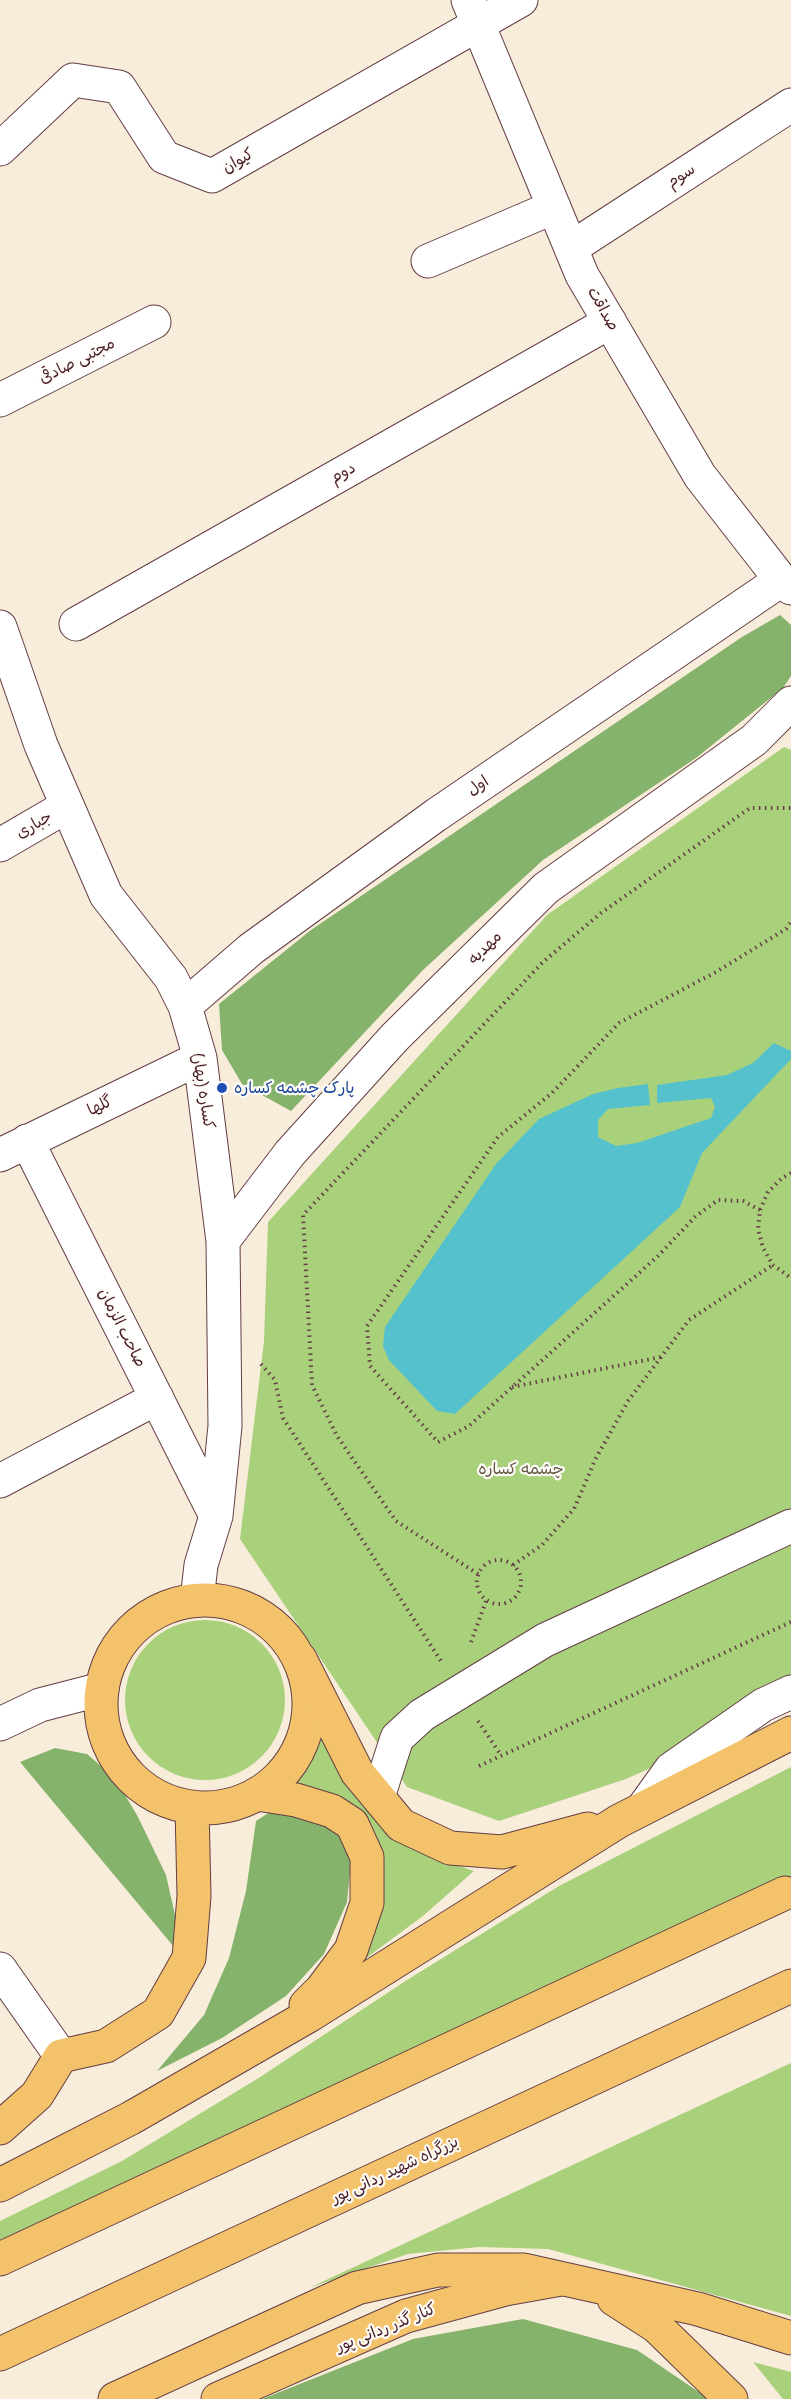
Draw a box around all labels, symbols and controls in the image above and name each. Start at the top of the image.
street label: کیوان [219,144,257,178]
street label: سوم [663,160,699,192]
street label: صداقت [583,284,623,334]
street label: مجتبی صادقی [36,334,118,388]
street label: دوم [327,458,359,488]
street label: اول [463,772,493,800]
street label: جباری [13,807,55,843]
street label: مهدیه [464,927,506,969]
street label: کساره (بهار) [188,1052,218,1130]
place label: پارک چشمه کساره [234,1078,354,1098]
marker: پارک چشمه کساره [215,1081,229,1095]
street label: گلها [84,1092,116,1120]
street label: صاحب الزمان [94,1285,150,1371]
park label: چشمه کساره [478,1459,564,1479]
street label: بزرگراه شهید ردانی پور [328,2132,462,2208]
street label: کنار گذر ردانی پور [333,2299,439,2357]

